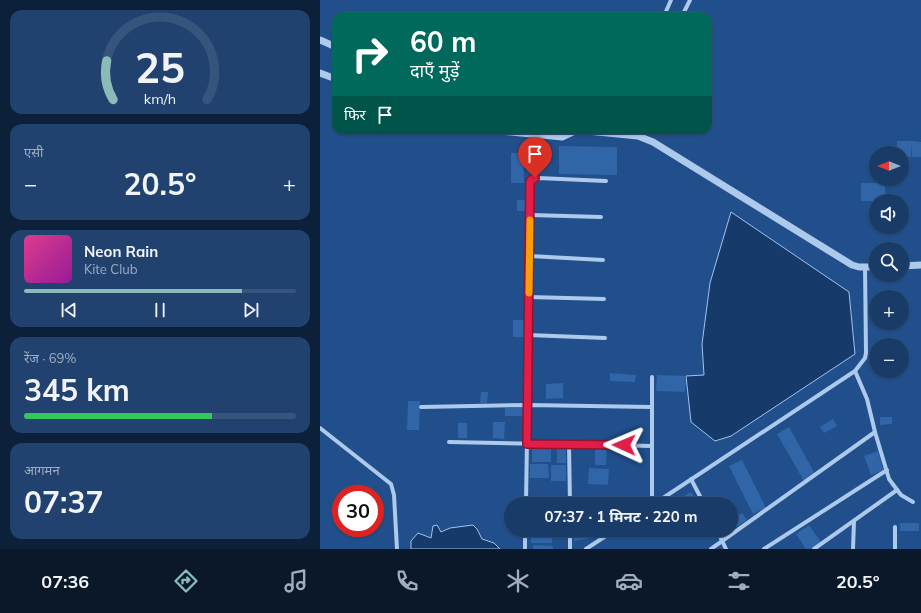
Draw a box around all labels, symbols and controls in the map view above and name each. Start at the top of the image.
text: 60 m [410,24,476,59]
icon: right [344,28,396,80]
text: 25 [135,41,185,93]
text: दाएँ मुड़ें [410,59,459,82]
text: km/h [144,90,176,108]
icon: arrive [374,104,396,126]
text: फिर [344,105,366,124]
pin [518,137,552,178]
icon: arrive [524,143,546,165]
text: एसी [24,144,43,160]
north arrow [869,146,909,186]
map controls [869,146,909,378]
text: 20.5° [124,165,196,203]
text: − [24,170,37,198]
text: + [283,170,296,198]
button: sound [869,194,909,234]
text: Neon Rain [84,242,158,261]
button: search [869,242,909,282]
text: Kite Club [84,261,138,277]
button: + [869,290,909,330]
icon: previous [58,299,80,321]
icon: pause [149,299,171,321]
icon: next [240,299,262,321]
button: − [869,338,909,378]
text: रेंज · 69% [24,350,77,366]
text: 345 km [24,371,130,409]
position arrow [603,424,645,466]
text: आगमन [24,462,60,478]
text: 07:37 [24,483,103,521]
speed limit sign: 30 [332,485,384,537]
text: 07:37 · 1 मिनट · 220 m [545,507,697,526]
icon: directions [172,567,200,595]
icon: music [282,567,310,595]
icon: phone [393,567,421,595]
icon: climate [504,567,532,595]
icon: car [615,567,643,595]
icon: filters [725,567,753,595]
text: 07:36 [41,570,89,593]
text: 20.5° [836,570,880,593]

